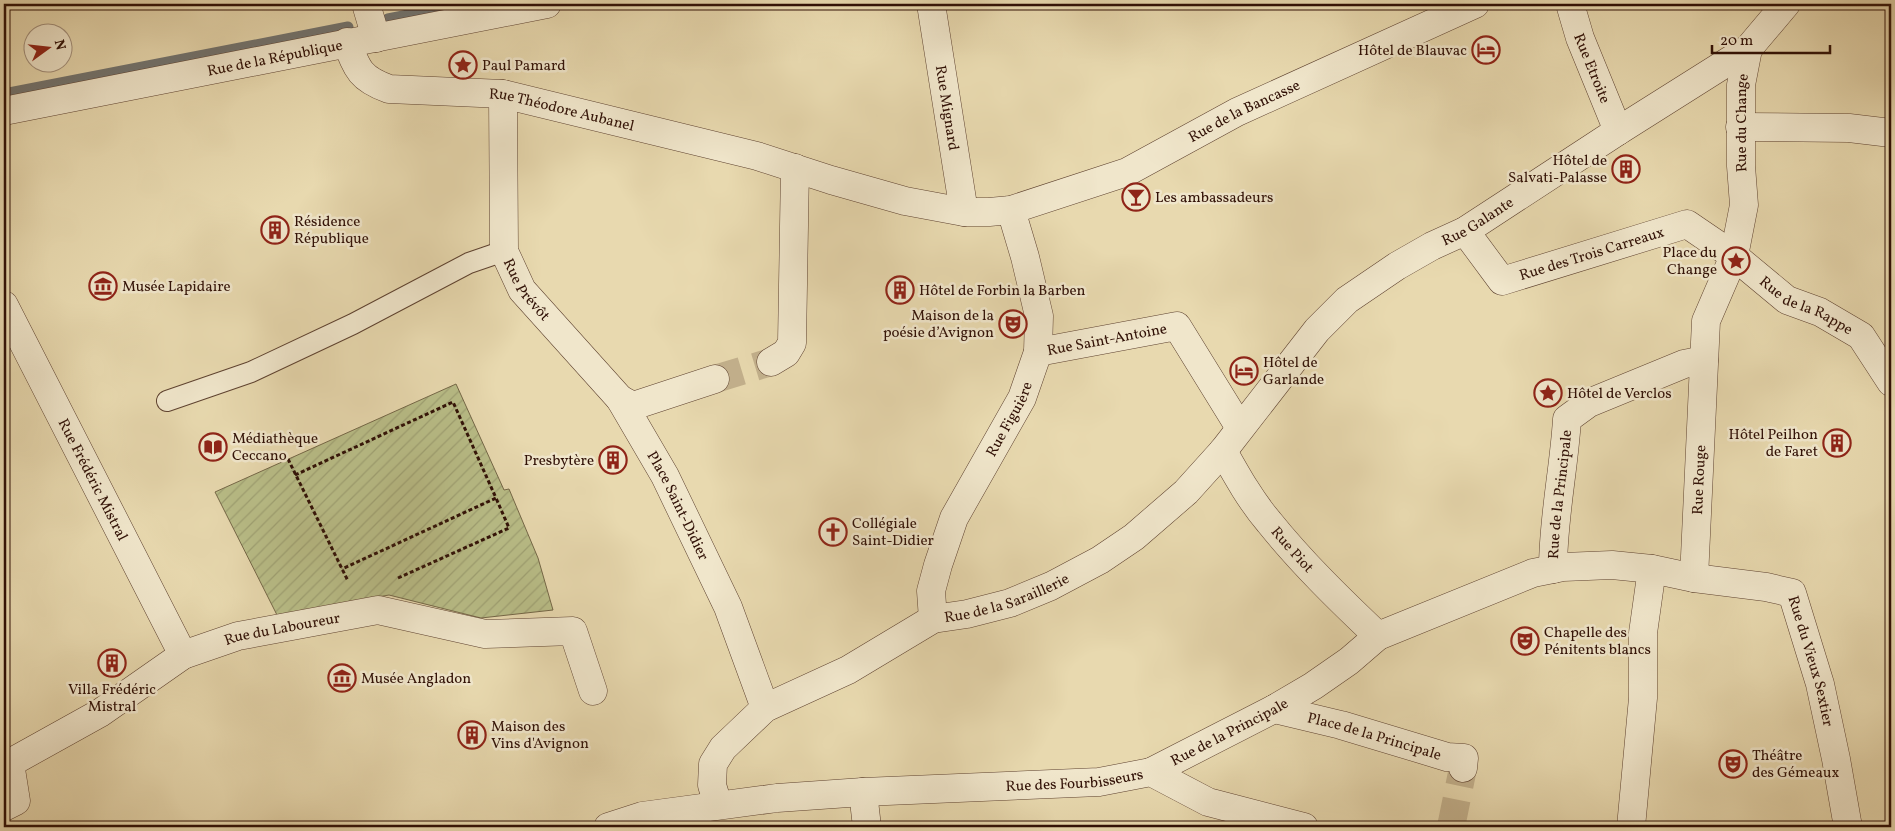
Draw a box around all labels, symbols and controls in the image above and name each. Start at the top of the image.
north arrow [22,22,72,72]
scale bar [1712,22,1830,54]
street label: Rue Etroite [1567,30,1615,107]
text: 20 m [1720,31,1753,52]
hotel icon: Hôtel de Blauvac [1471,35,1501,65]
street label: Rue de la République [206,36,345,83]
text: N [49,38,70,52]
place label: Hôtel de Blauvac [1358,41,1467,62]
place icon: Paul Pamard [448,50,478,80]
place label: Paul Pamard [482,56,566,77]
street label: Rue Mignard [929,64,963,152]
street label: Rue du Change [1732,72,1755,173]
street label: Rue de la Bancasse [1185,76,1304,149]
street label: Rue Théodore Aubanel [489,84,636,138]
place label: Hôtel de Salvati-Palasse [1508,151,1607,189]
building icon: Hôtel de Salvati-Palasse [1611,154,1641,184]
bar icon: Les ambassadeurs [1121,182,1151,212]
place label: Les ambassadeurs [1155,188,1273,209]
street label: Rue Galante [1439,193,1518,252]
place label: Résidence République [294,212,369,250]
building icon: Résidence République [260,215,290,245]
street label: Rue des Trois Carreaux [1517,223,1667,287]
place label: Place du Change [1663,243,1717,281]
place icon: Place du Change [1721,246,1751,276]
street label: Rue Prévôt [497,255,554,326]
museum icon: Musée Lapidaire [88,271,118,301]
street label: Rue de la Rappe [1754,272,1856,341]
building icon: Hôtel de Forbin la Barben [885,275,915,305]
place label: Musée Lapidaire [122,277,231,298]
place label: Hôtel de Forbin la Barben [919,281,1086,302]
place label: Maison de la poésie d’Avignon [883,306,994,344]
theatre icon: Maison de la poésie d’Avignon [998,309,1028,339]
street label: Rue Saint-Antoine [1045,319,1169,362]
place label: Hôtel de Garlande [1263,353,1324,391]
hotel icon: Hôtel de Garlande [1229,356,1259,386]
place icon: Hôtel de Verclos [1533,378,1563,408]
street label: Rue Figuière [982,379,1039,461]
place label: Hôtel de Verclos [1567,384,1672,405]
street label: Rue Frédéric Mistral [52,415,132,545]
place label: Hôtel Peilhon de Faret [1729,425,1818,463]
building icon: Hôtel Peilhon de Faret [1822,428,1852,458]
place label: Médiathèque Ceccano [232,429,318,467]
street label: Rue de la Principale [1544,429,1578,559]
library icon: Médiathèque Ceccano [198,432,228,462]
street label: Rue Rouge [1688,444,1712,515]
building icon: Presbytère [598,445,628,475]
street label: Place Saint-Didier [641,448,713,564]
place label: Presbytère [524,451,594,472]
place label: Collégiale Saint-Didier [852,514,934,552]
church icon: Collégiale Saint-Didier [818,517,848,547]
street label: Rue Piot [1265,523,1318,578]
street label: Rue de la Saraillerie [943,569,1073,629]
street label: Rue du Vieux Sextier [1781,593,1838,729]
street label: Rue du Laboureur [222,608,342,652]
place label: Chapelle des Pénitents blancs [1544,623,1651,661]
theatre icon: Chapelle des Pénitents blancs [1510,626,1540,656]
building icon: Villa Frédéric Mistral [97,648,127,678]
museum icon: Musée Angladon [327,663,357,693]
place label: Musée Angladon [361,669,471,690]
place label: Villa Frédéric Mistral [68,680,156,718]
street label: Rue de la Principale [1167,694,1293,772]
street label: Place de la Principale [1305,708,1444,767]
place label: Maison des Vins d'Avignon [491,717,589,755]
building icon: Maison des Vins d'Avignon [457,720,487,750]
place label: Théâtre des Gémeaux [1752,746,1839,784]
theatre icon: Théâtre des Gémeaux [1718,749,1748,779]
street label: Rue des Fourbisseurs [1005,765,1145,798]

